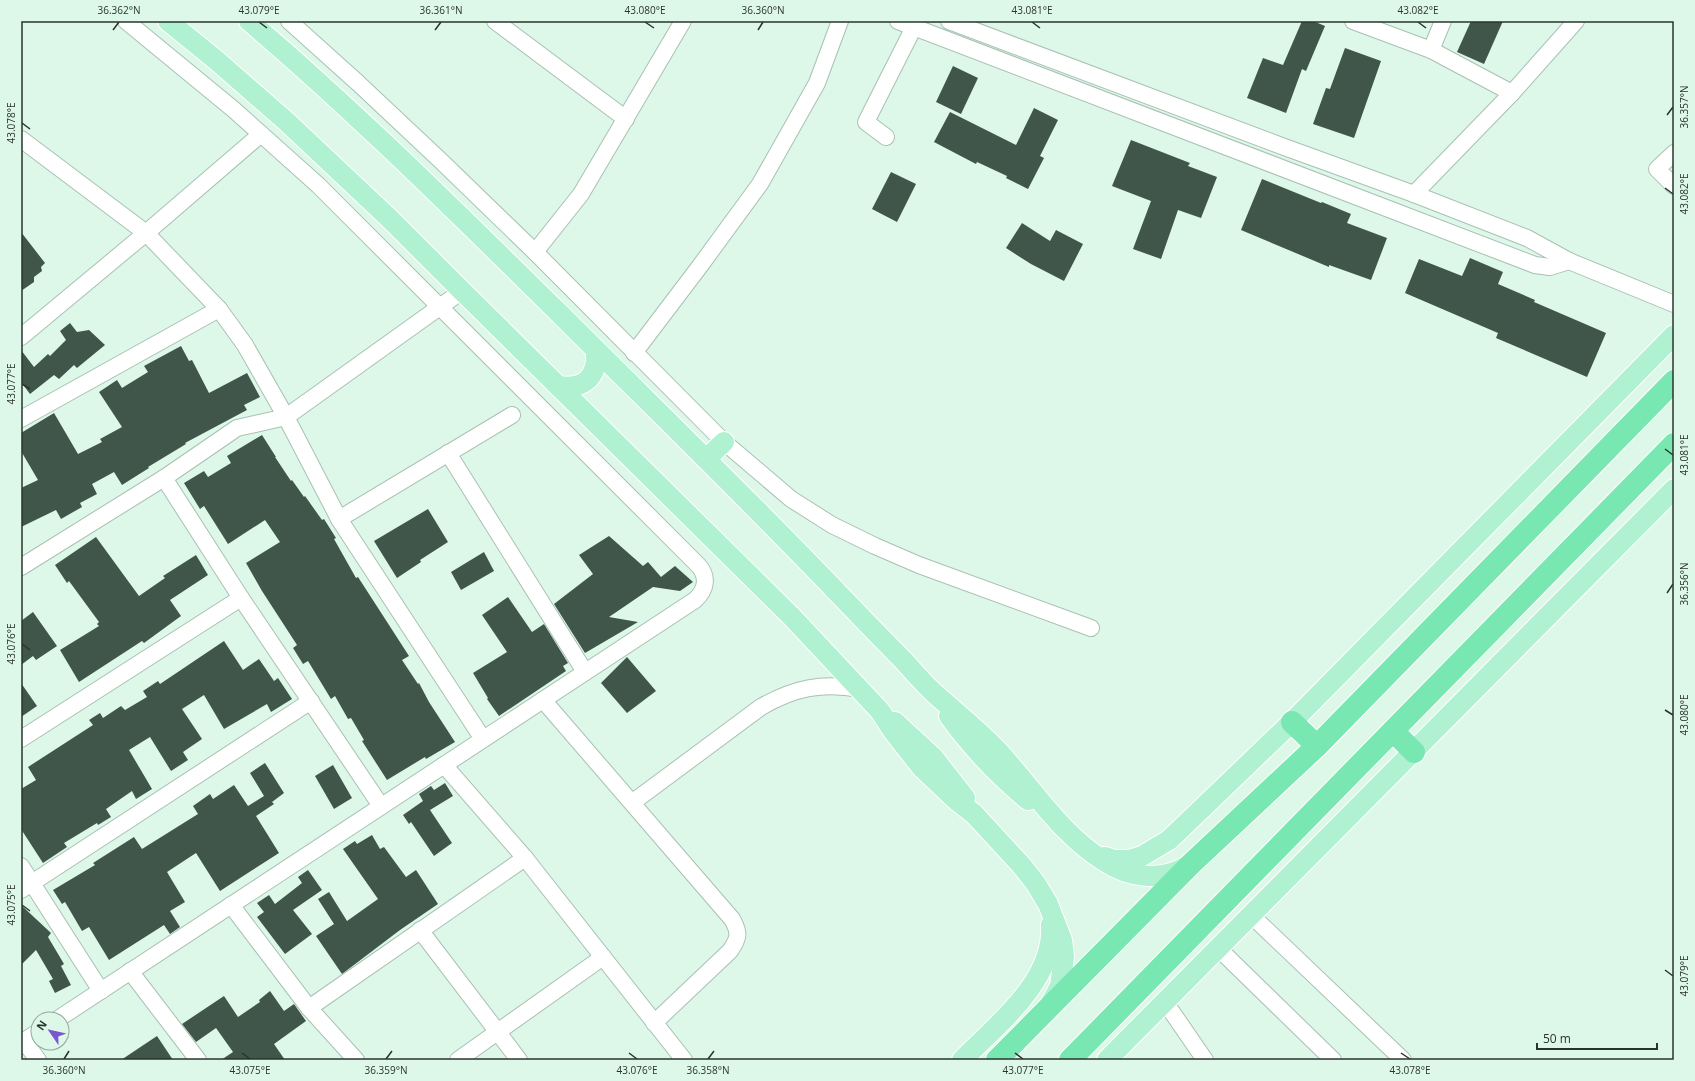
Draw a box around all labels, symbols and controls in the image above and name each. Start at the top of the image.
text: 36.362°N [97,3,141,17]
text: 43.079°E [238,3,280,17]
text: 36.361°N [419,3,463,17]
text: 43.080°E [624,3,666,17]
text: 36.360°N [741,3,785,17]
text: 43.081°E [1011,3,1053,17]
text: 43.082°E [1397,3,1439,17]
text: 36.357°N [1677,85,1691,129]
text: 43.078°E [4,102,18,144]
text: 43.082°E [1677,173,1691,215]
text: 43.077°E [4,363,18,405]
text: 43.081°E [1677,434,1691,476]
text: 36.356°N [1677,562,1691,606]
text: 43.076°E [4,623,18,665]
text: 43.080°E [1677,694,1691,736]
text: 43.075°E [4,884,18,926]
text: 43.079°E [1677,955,1691,997]
north arrow [30,1011,70,1051]
text: N [33,1017,50,1033]
scale bar [1537,1025,1657,1051]
text: 50 m [1543,1030,1571,1047]
text: 36.360°N [42,1063,86,1077]
text: 43.075°E [229,1063,271,1077]
text: 36.359°N [364,1063,408,1077]
text: 43.076°E [616,1063,658,1077]
text: 36.358°N [686,1063,730,1077]
text: 43.077°E [1002,1063,1044,1077]
text: 43.078°E [1389,1063,1431,1077]

